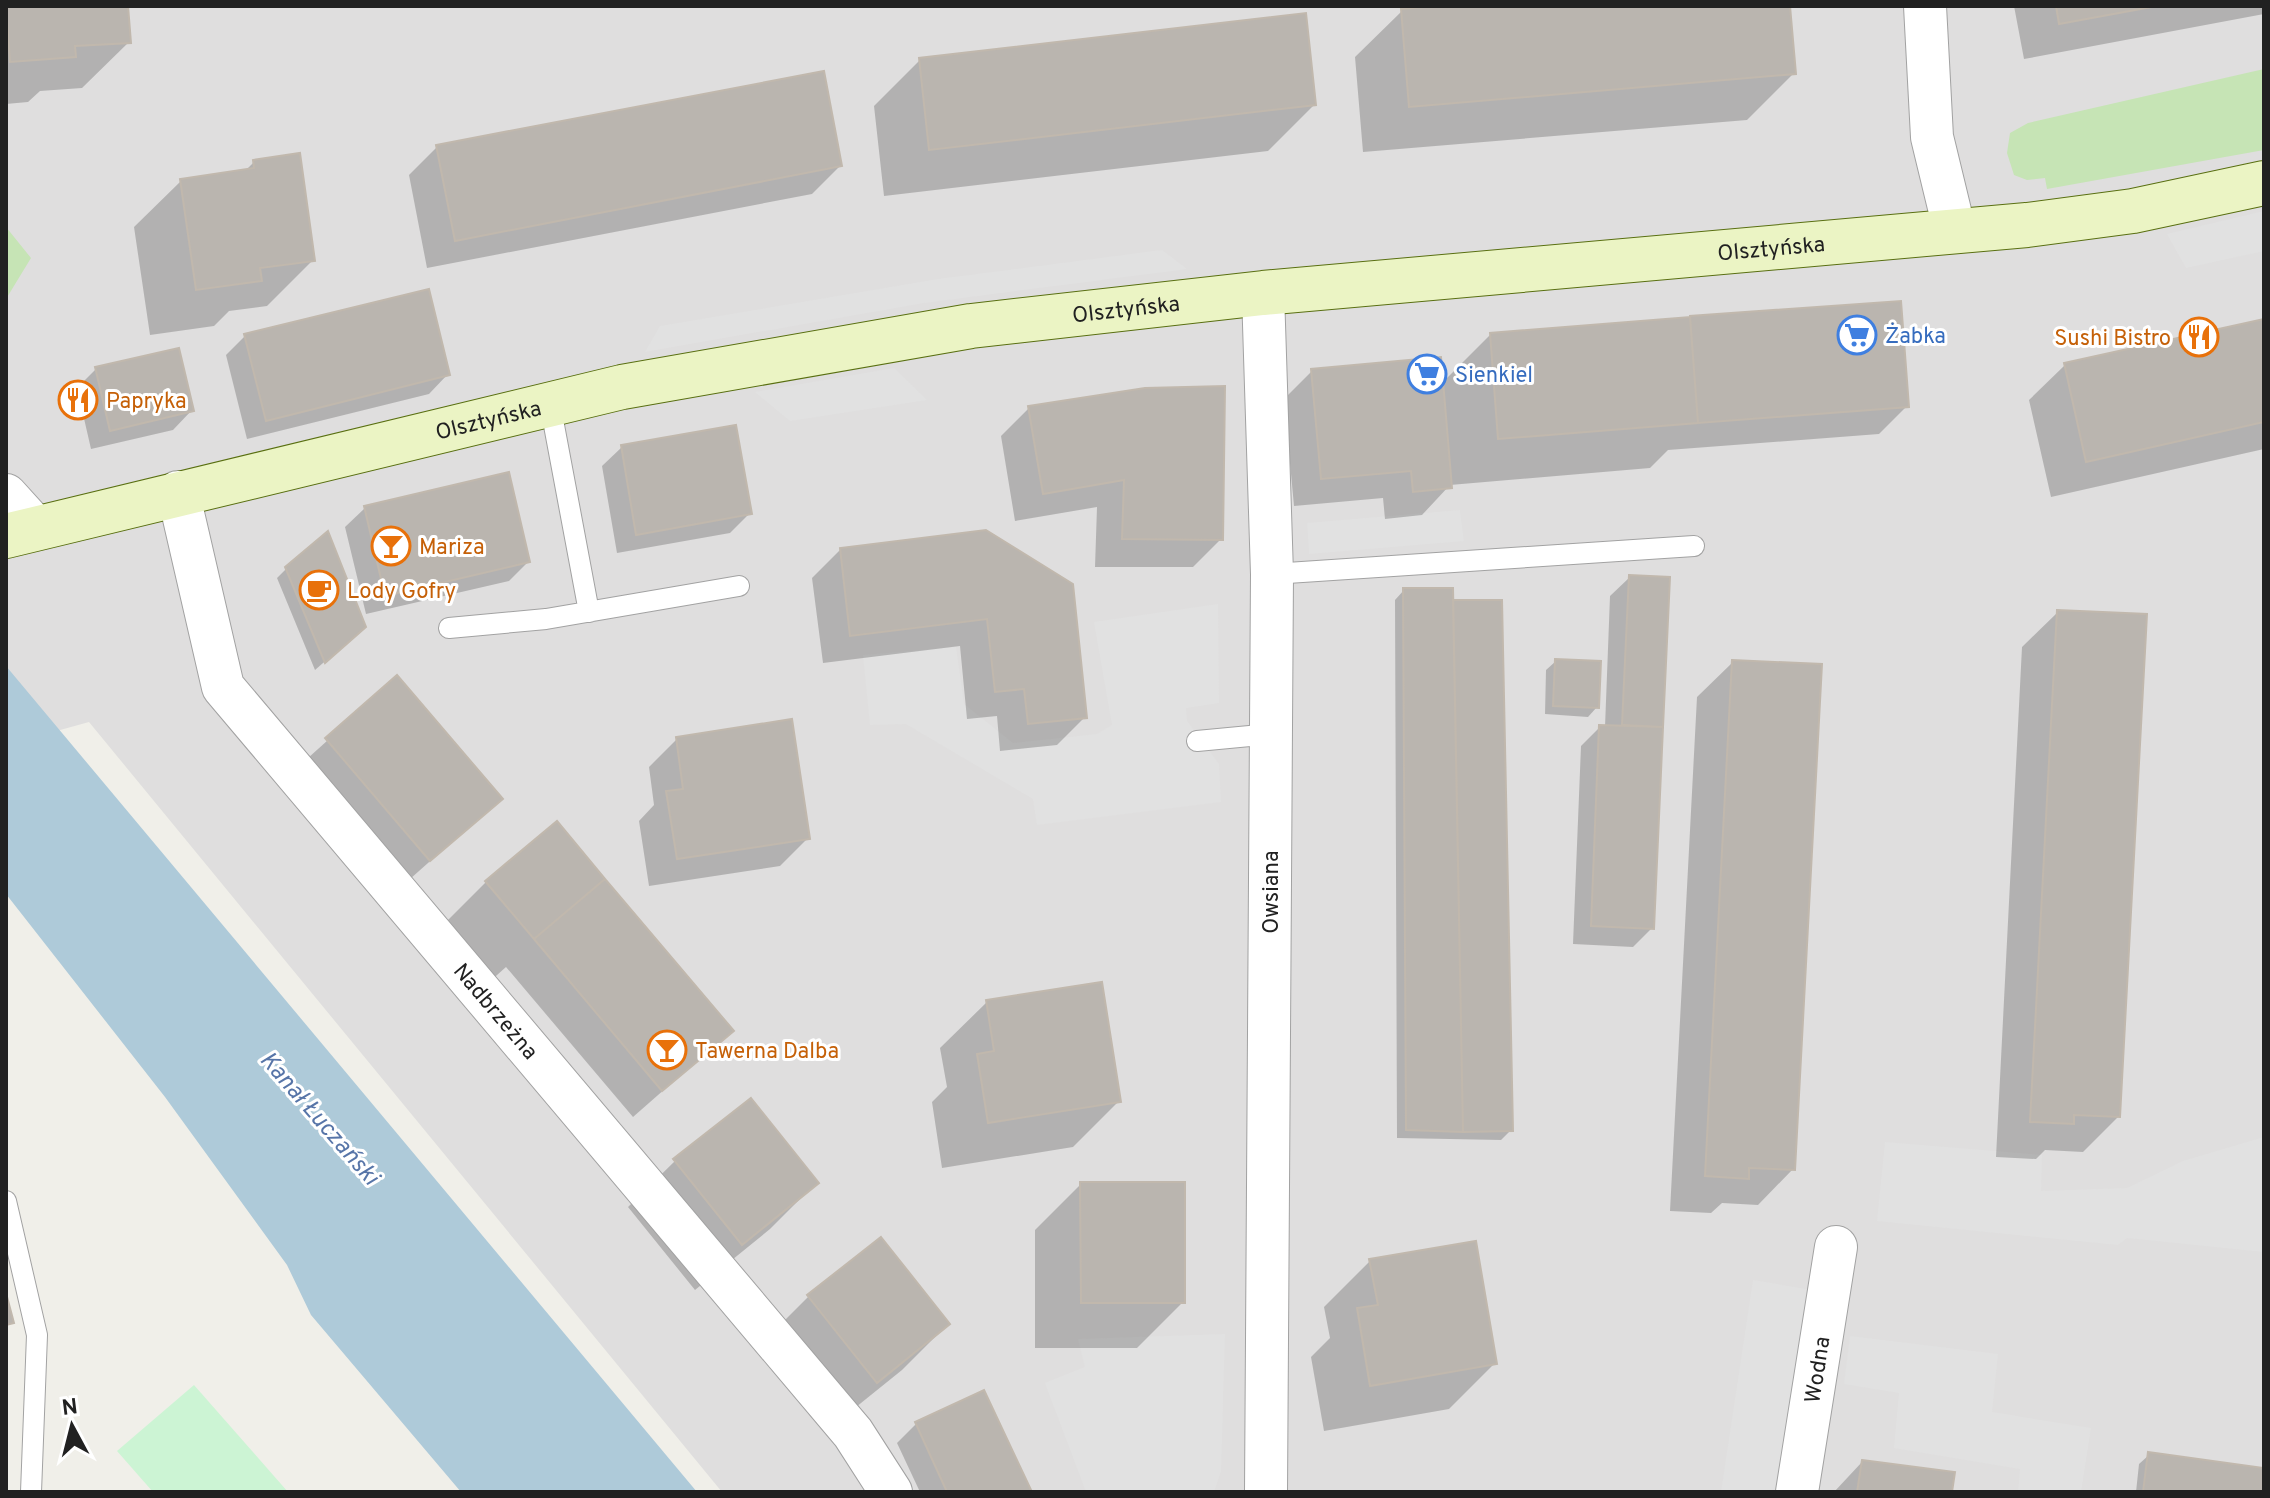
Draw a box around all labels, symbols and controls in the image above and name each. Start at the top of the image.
street label: Olsztyńska [1716,232,1826,269]
street label: Olsztyńska [1071,291,1181,330]
supermarket icon: Żabka [1836,314,1878,356]
restaurant icon: Sushi Bistro [2178,316,2220,358]
place label: Żabka [1885,322,1946,351]
place label: Sushi Bistro [2054,326,2171,353]
supermarket icon: Sienkiel [1406,353,1448,395]
place label: Sienkiel [1455,363,1533,390]
restaurant icon: Papryka [57,379,99,421]
place label: Papryka [106,389,187,416]
street label: Olsztyńska [433,396,544,448]
bar icon: Mariza [370,525,412,567]
place label: Mariza [419,535,485,562]
cafe icon: Lody Gofry [298,569,340,611]
place label: Lody Gofry [347,579,456,606]
street label: Owsiana [1259,850,1286,934]
street label: Nadbrzeżna [446,959,543,1066]
bar icon: Tawerna Dalba [646,1029,688,1071]
place label: Tawerna Dalba [695,1039,839,1066]
water label: Kanał Łuczański [252,1046,385,1193]
street label: Wodna [1800,1335,1838,1405]
north arrow [32,1386,112,1466]
text: N [60,1394,79,1423]

